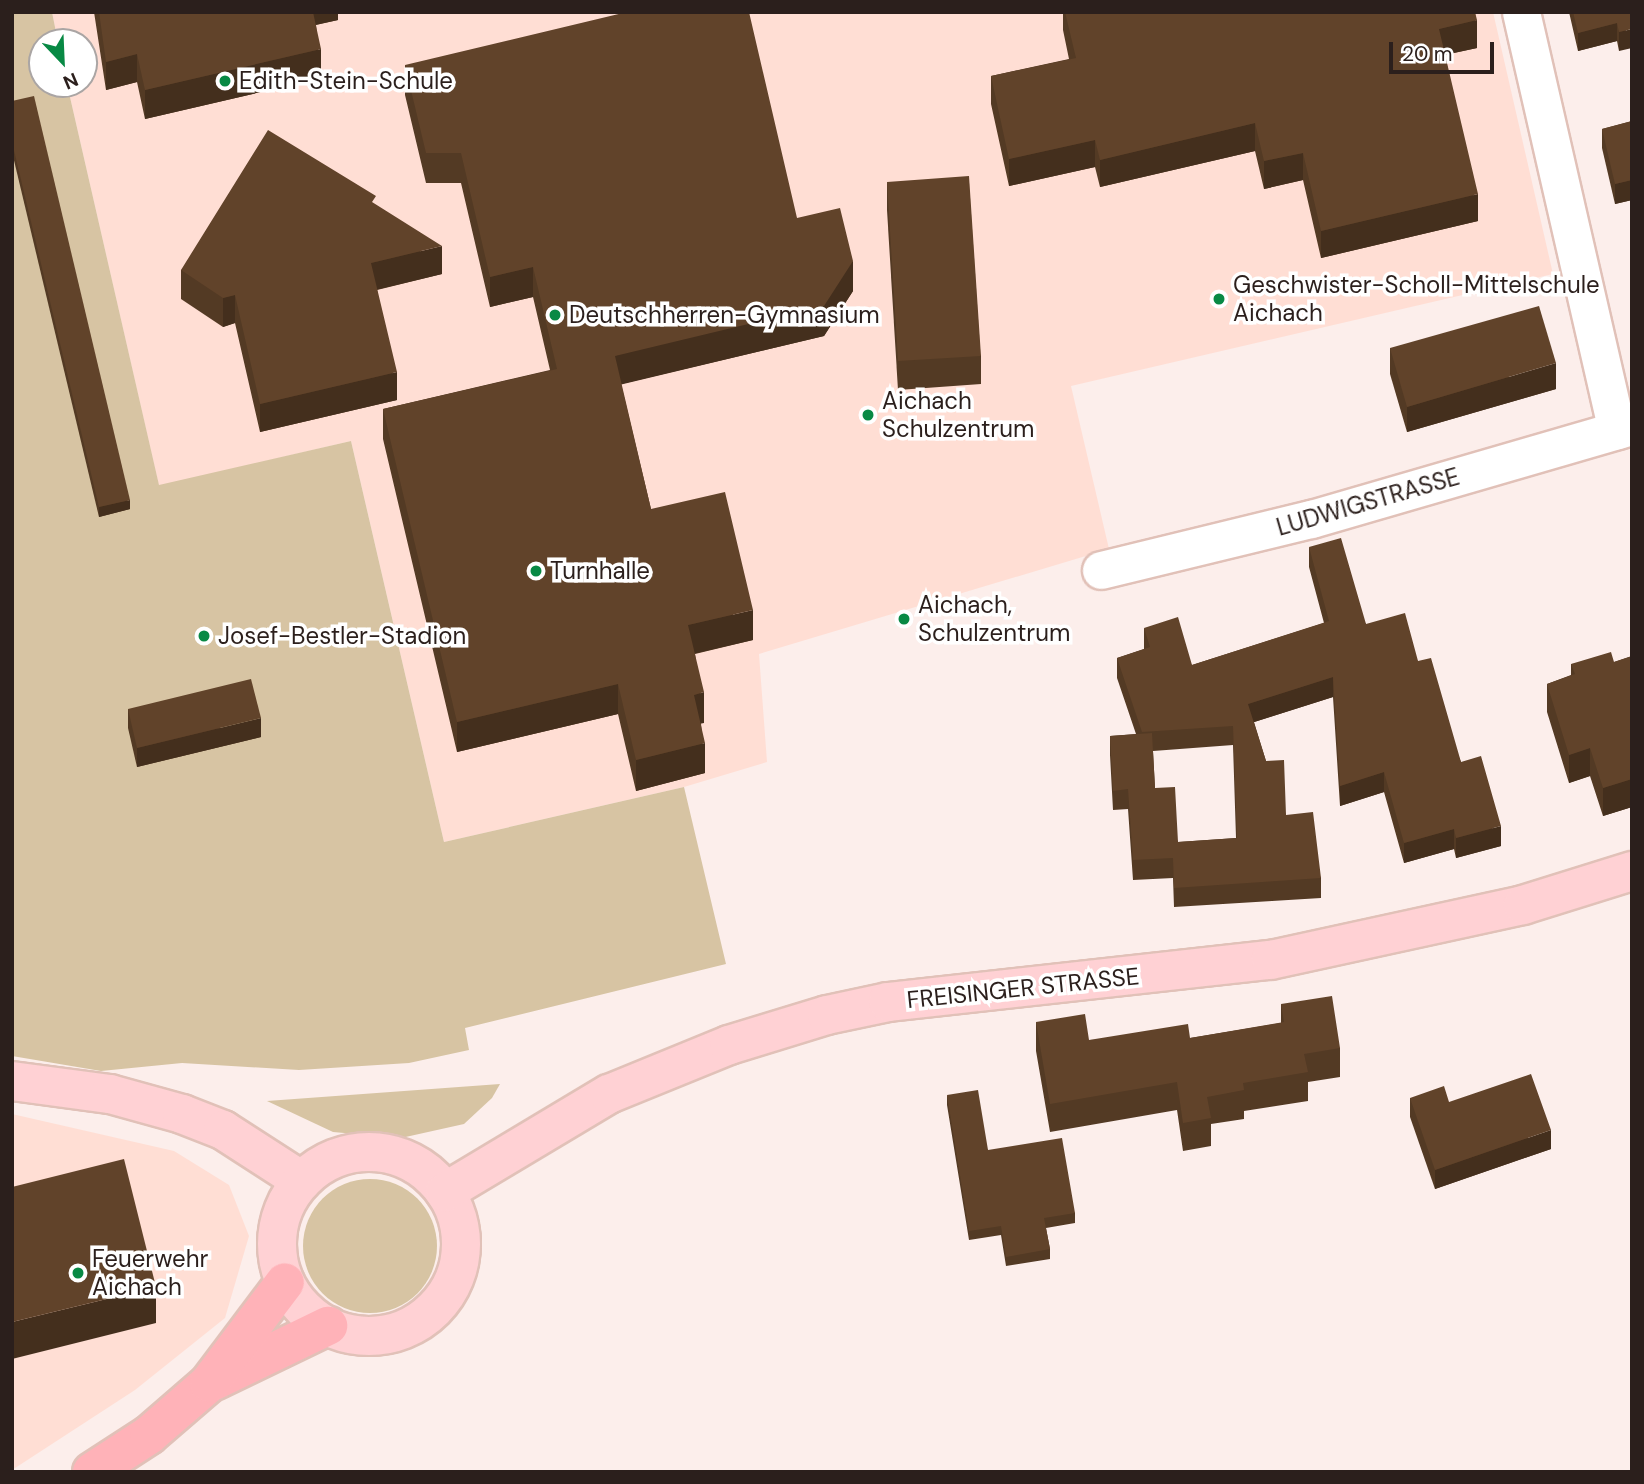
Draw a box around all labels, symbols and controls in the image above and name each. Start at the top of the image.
north arrow [28,28,98,98]
scale bar [1392,28,1497,72]
text: 20 m [1402,40,1453,68]
text: N [59,67,82,95]
place label: Edith-Stein-Schule [239,67,453,95]
marker: Edith-Stein-Schule [217,73,233,89]
place label: Geschwister-Scholl-Mittelschule Aichach [1233,271,1600,327]
marker: Geschwister-Scholl-Mittelschule Aichach [1211,291,1227,307]
place label: Deutschherren-Gymnasium [569,301,880,329]
marker: Deutschherren-Gymnasium [547,307,563,323]
place label: Aichach Schulzentrum [882,387,1034,443]
marker: Aichach Schulzentrum [860,407,876,423]
street label: LUDWIGSTRASSE [1273,462,1463,542]
place label: Turnhalle [550,557,650,585]
marker: Turnhalle [528,563,544,579]
place label: Aichach, Schulzentrum [918,591,1070,647]
marker: Aichach, Schulzentrum [896,611,912,627]
place label: Josef-Bestler-Stadion [218,622,466,650]
marker: Josef-Bestler-Stadion [196,628,212,644]
street label: FREISINGER STRASSE [905,961,1141,1015]
place label: Feuerwehr Aichach [92,1245,208,1301]
marker: Feuerwehr Aichach [70,1265,86,1281]

